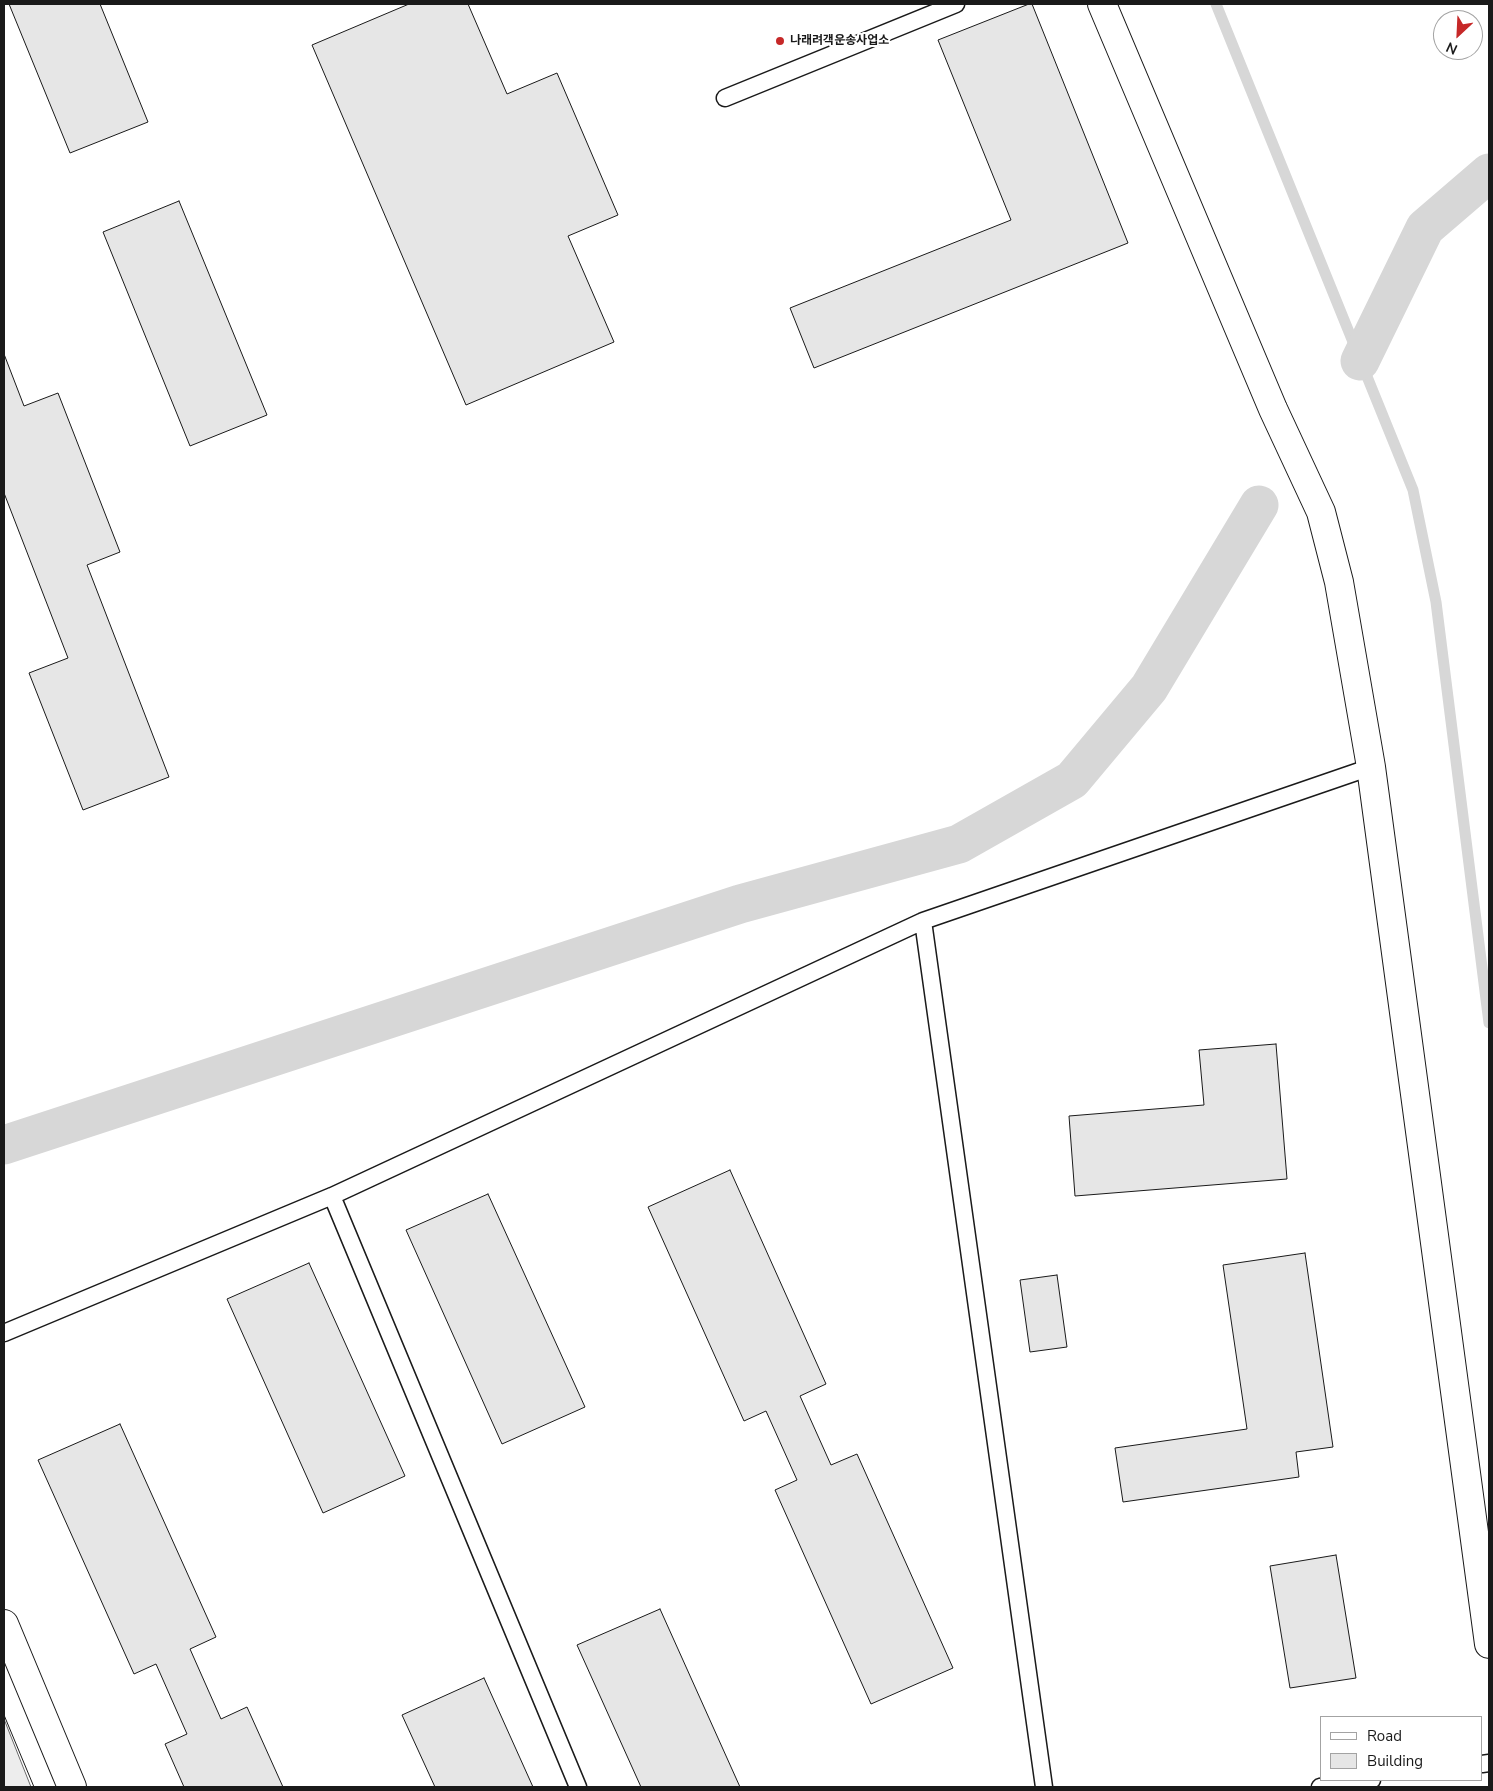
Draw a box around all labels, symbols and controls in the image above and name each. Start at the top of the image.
north arrow [1433,10,1483,60]
place label: 나래려객운송사업소 [790,34,889,48]
marker: 나래려객운송사업소 [774,35,786,47]
text: N [1443,37,1461,59]
legend [1320,1716,1483,1781]
text: Road [1367,1726,1402,1746]
text: Building [1367,1751,1423,1771]

